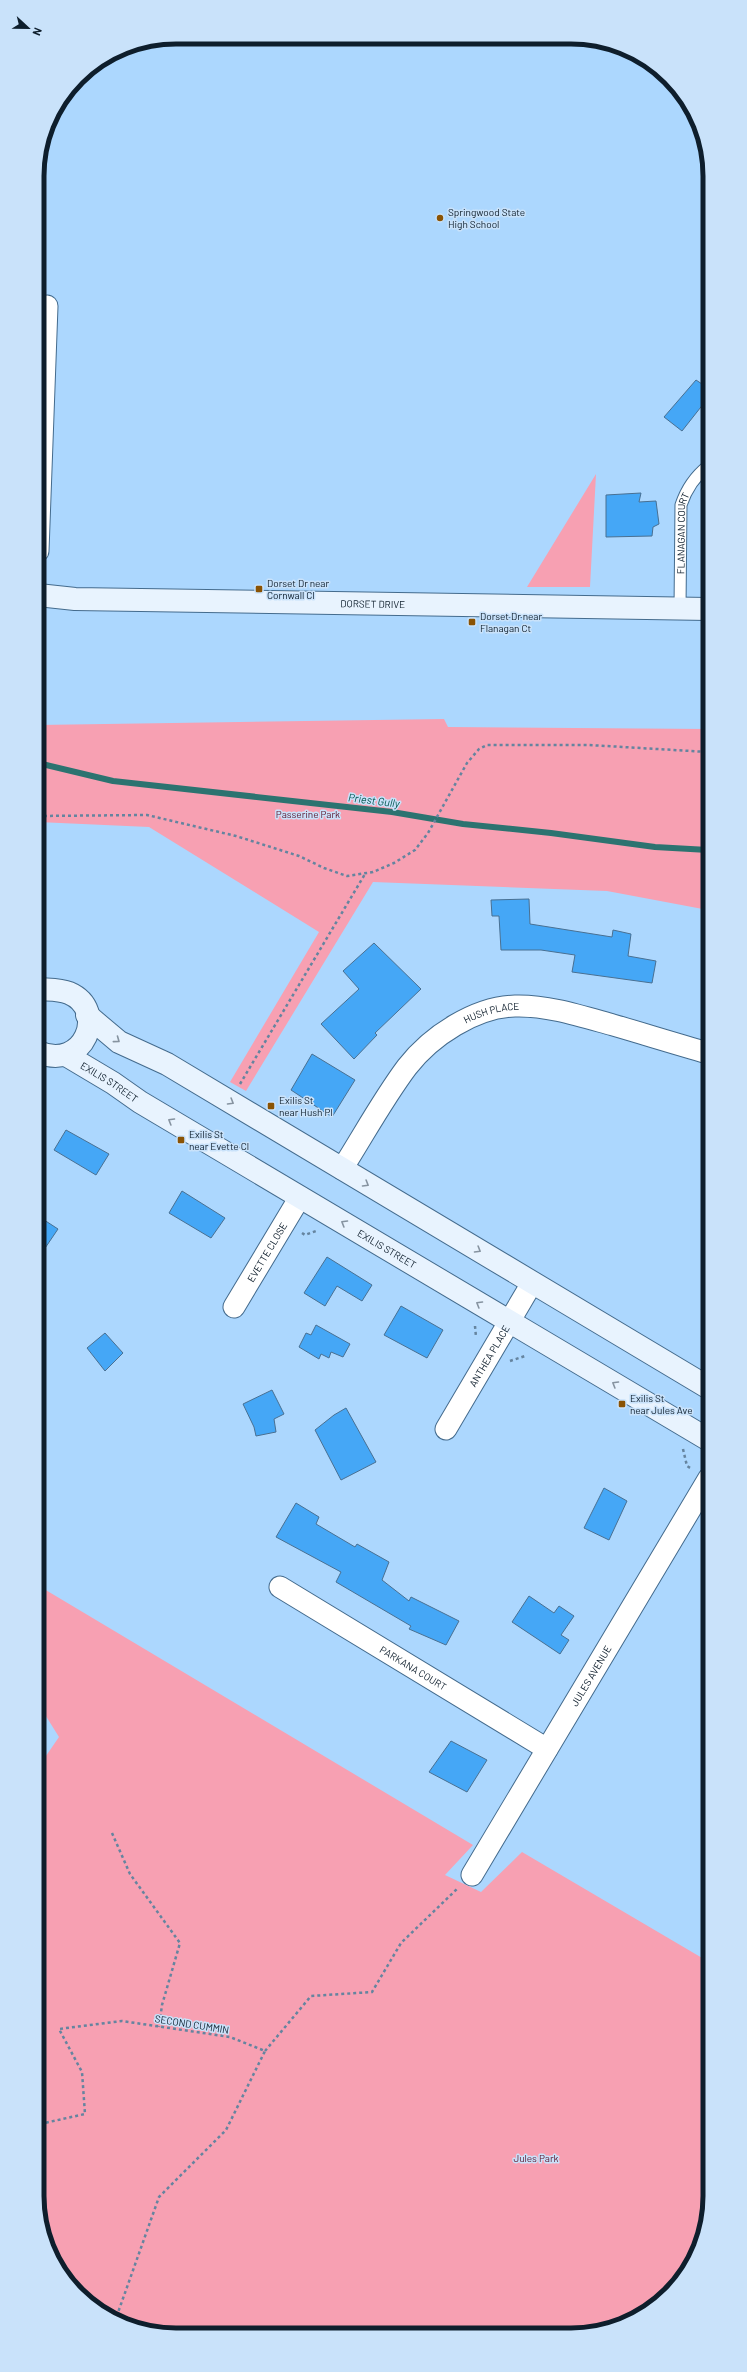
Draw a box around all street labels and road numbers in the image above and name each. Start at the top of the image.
street label: FLANAGAN COURT [674,490,692,574]
street label: DORSET DRIVE [340,597,405,610]
street label: HUSH PLACE [461,1000,519,1026]
street label: EXILIS STREET [78,1059,141,1105]
street label: EVETTE CLOSE [244,1220,289,1284]
street label: EXILIS STREET [356,1227,419,1271]
street label: ANTHEA PLACE [466,1323,512,1389]
street label: PARKANA COURT [378,1643,449,1693]
street label: JULES AVENUE [568,1643,614,1708]
street label: SECOND CUMMIN [154,2012,230,2036]

